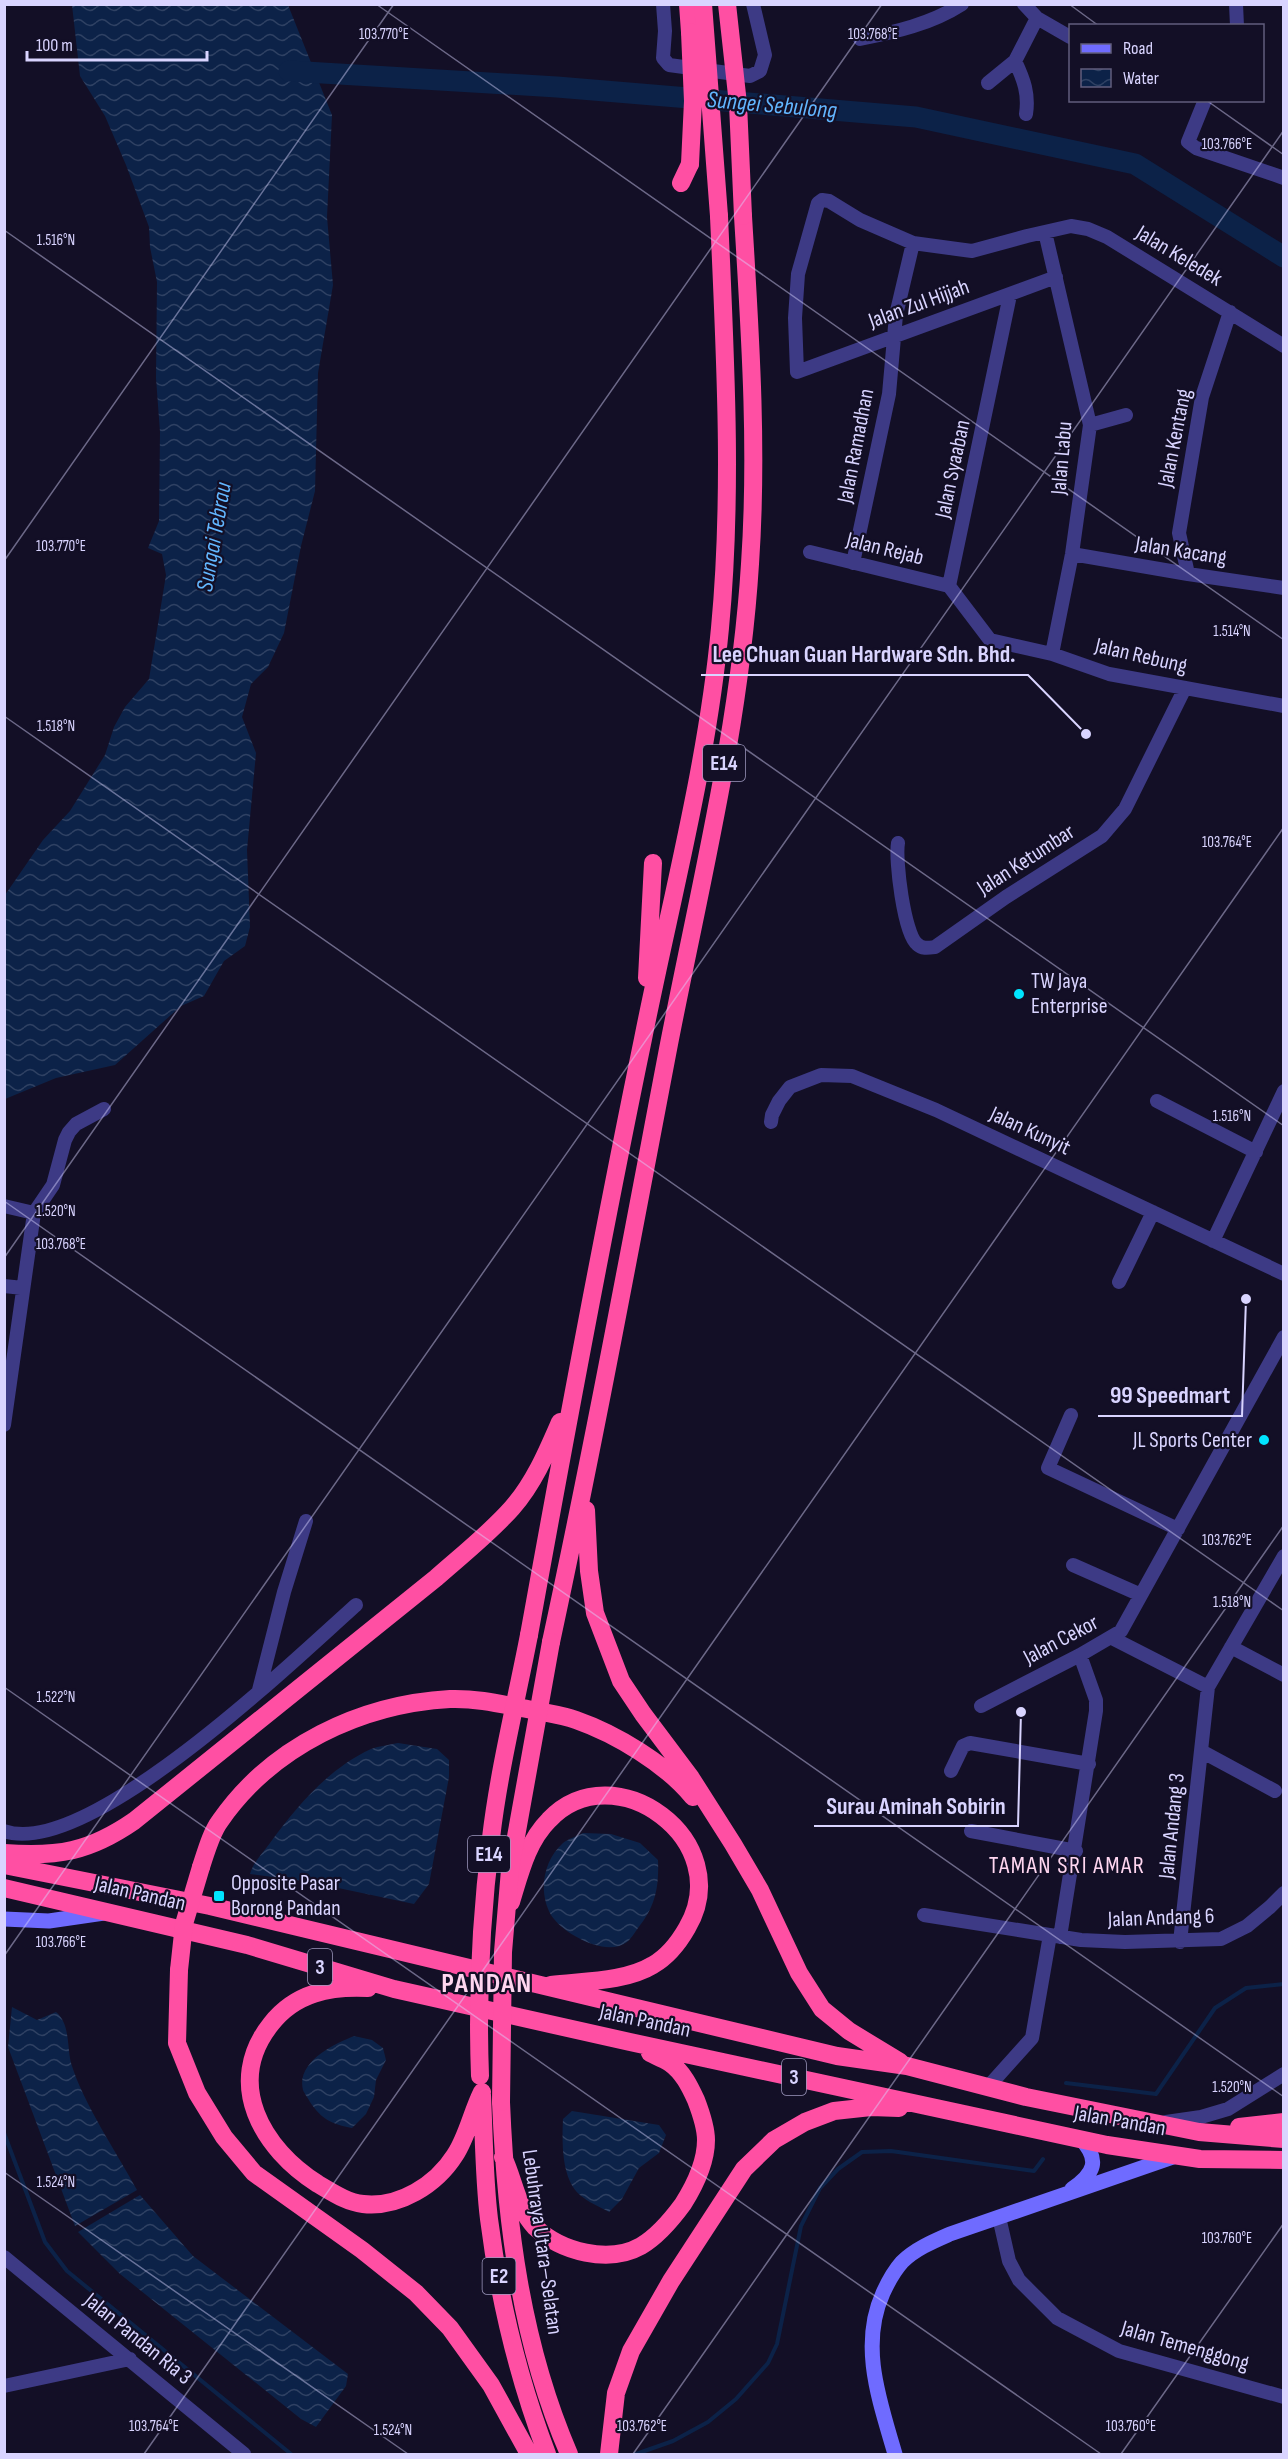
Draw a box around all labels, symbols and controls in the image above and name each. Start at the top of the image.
scale bar [27,24,207,62]
legend [1069,24,1264,102]
text: 103.770°E [359,25,409,44]
text: 103.768°E [848,25,898,44]
text: 100 m [36,35,73,56]
text: Road [1123,38,1153,59]
text: Water [1123,68,1159,89]
water label: Sungei Sebulong [706,85,838,125]
text: 103.766°E [1202,135,1252,154]
street label: Jalan Keledek [1130,219,1228,293]
text: 1.516°N [37,231,75,250]
street label: Jalan Zul Hijjah [864,273,973,335]
street label: Jalan Kentang [1152,386,1198,491]
street label: Jalan Ramadhan [832,387,880,506]
street label: Jalan Syaaban [929,417,977,522]
street label: Jalan Labu [1045,420,1079,497]
water label: Sungai Tebrau [190,480,238,594]
street label: Jalan Rejab [843,526,926,572]
street label: Jalan Kacang [1132,530,1229,572]
text: 103.770°E [36,537,86,556]
text: 1.514°N [1213,622,1251,641]
street label: Jalan Rebung [1091,632,1190,680]
callout: Lee Chuan Guan Hardware Sdn. Bhd. [701,633,1028,675]
text: Lee Chuan Guan Hardware Sdn. Bhd. [712,640,1016,669]
text: 1.518°N [37,717,75,736]
road number: E14 [703,745,745,781]
street label: Jalan Ketumbar [971,819,1080,902]
text: 103.764°E [1202,833,1252,852]
place label: TW Jaya Enterprise [1031,968,1108,1020]
marker: TW Jaya Enterprise [1012,987,1026,1001]
street label: Jalan Kunyit [984,1100,1075,1162]
text: 1.516°N [1213,1107,1251,1126]
text: 1.520°N [36,1202,76,1221]
text: 103.768°E [36,1235,86,1254]
callout: 99 Speedmart [1098,1374,1242,1416]
text: 99 Speedmart [1110,1381,1230,1410]
place label: JL Sports Center [1132,1427,1252,1454]
marker: JL Sports Center [1257,1433,1271,1447]
text: 103.762°E [1202,1531,1252,1550]
text: 1.518°N [1213,1593,1251,1612]
street label: Jalan Cekor [1018,1609,1103,1671]
text: 1.522°N [37,1688,75,1707]
street label: Jalan Andang 3 [1153,1772,1191,1881]
callout: Surau Aminah Sobirin [814,1784,1018,1826]
text: Surau Aminah Sobirin [826,1792,1006,1821]
road number: E14 [468,1836,510,1872]
district label: TAMAN SRI AMAR [989,1851,1145,1880]
street label: Jalan Pandan [91,1870,188,1918]
place label: Opposite Pasar Borong Pandan [231,1870,341,1922]
marker: Opposite Pasar Borong Pandan [212,1889,226,1903]
street label: Jalan Andang 6 [1106,1903,1215,1933]
text: 103.766°E [36,1933,86,1952]
road number: 3 [308,1949,332,1985]
district label: PANDAN [441,1967,533,2000]
street label: Jalan Pandan [596,1998,693,2044]
road number: 3 [782,2059,806,2095]
text: 1.520°N [1212,2078,1252,2097]
street label: Jalan Pandan [1071,2100,1168,2142]
street label: Lebuhraya Utara–Selatan [516,2148,568,2336]
text: 1.524°N [37,2173,75,2192]
text: 103.760°E [1202,2229,1252,2248]
road number: E2 [482,2258,516,2294]
street label: Jalan Pandan Ria 3 [78,2287,198,2391]
street label: Jalan Temenggong [1117,2315,1252,2377]
text: 103.764°E [129,2417,179,2436]
text: 103.762°E [617,2417,667,2436]
text: 103.760°E [1106,2417,1156,2436]
text: 1.524°N [374,2421,412,2440]

